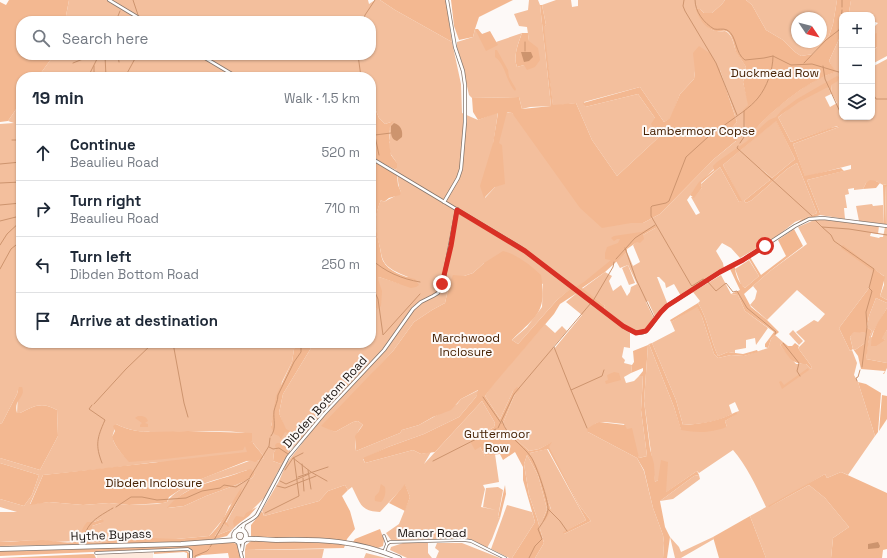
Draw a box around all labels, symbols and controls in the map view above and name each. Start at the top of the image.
north arrow [791,12,827,48]
map controls [839,12,875,120]
button: + [839,12,875,48]
search box [16,16,376,60]
icon: search [30,27,52,49]
text: Search here [62,29,148,48]
button: − [839,48,875,84]
park label: Duckmead Row [731,65,819,81]
button: layers [839,84,875,120]
text: 19 min [32,87,84,109]
text: Walk · 1.5 km [284,90,360,107]
park label: Lambermoor Copse [643,123,755,139]
text: Continue [70,135,136,154]
icon: ahead [32,142,54,164]
text: 520 m [322,144,360,161]
text: Beaulieu Road [70,154,159,171]
text: Turn right [70,191,141,210]
icon: right [32,198,54,220]
text: 710 m [325,200,360,217]
text: Beaulieu Road [70,210,159,227]
route start [756,237,774,255]
text: Turn left [70,247,132,266]
icon: left [32,254,54,276]
text: 250 m [322,256,360,273]
text: Dibden Bottom Road [70,266,199,283]
route end [433,275,451,293]
icon: arrive [32,310,54,332]
text: Arrive at destination [70,311,218,330]
park label: Marchwood Inclosure [432,330,500,360]
street label: Dibden Bottom Road [279,352,371,452]
park label: Guttermoor Row [464,426,530,456]
park label: Dibden Inclosure [106,475,202,491]
street label: Manor Road [397,525,467,541]
street label: Hythe Bypass [70,526,152,544]

